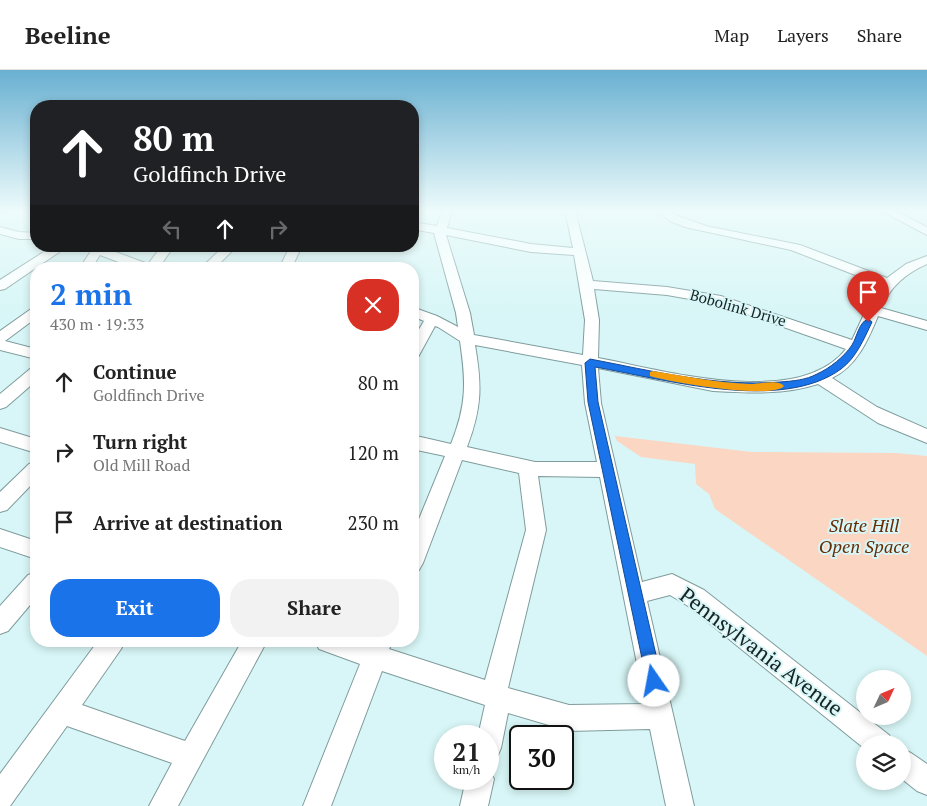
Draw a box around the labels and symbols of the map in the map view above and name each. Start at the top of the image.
pin [847,271,889,322]
street label: Bobolink Drive [688,284,789,330]
park label: Slate Hill Open Space [819,513,909,558]
street label: Pennsylvania Avenue [674,581,849,722]
position arrow [627,654,679,706]
north arrow [856,670,911,725]
speed limit sign: 30 [509,725,574,790]

